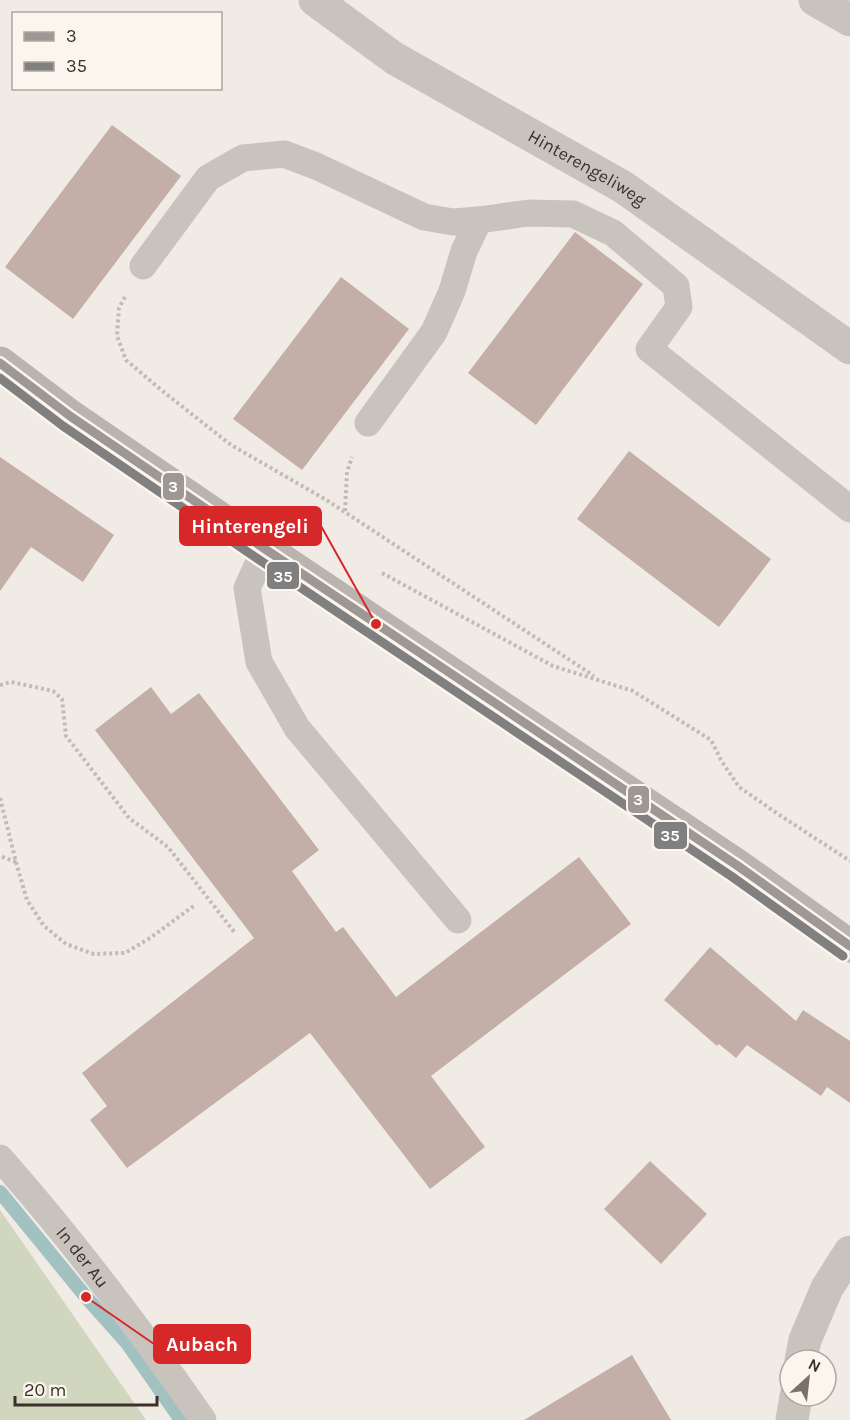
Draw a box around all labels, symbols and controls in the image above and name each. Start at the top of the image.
legend [12,12,222,90]
text: 3 [66,25,77,47]
text: 35 [66,55,87,77]
street label: Hinterengeliweg [524,125,650,211]
line badge: 3 [162,472,185,501]
text: 3 [168,477,178,496]
callout: Hinterengeli [180,507,321,545]
text: Hinterengeli [191,515,309,538]
line badge: 35 [266,561,300,590]
text: 35 [273,567,293,586]
line badge: 3 [627,785,650,814]
text: 3 [633,790,643,809]
line badge: 35 [653,821,688,850]
text: 35 [660,826,680,845]
street label: In der Au [51,1222,114,1292]
callout: Aubach [154,1325,250,1363]
text: Aubach [166,1333,238,1356]
north arrow [778,1348,838,1408]
text: N [805,1354,824,1376]
scale bar [15,1369,158,1407]
text: 20 m [24,1379,66,1401]

